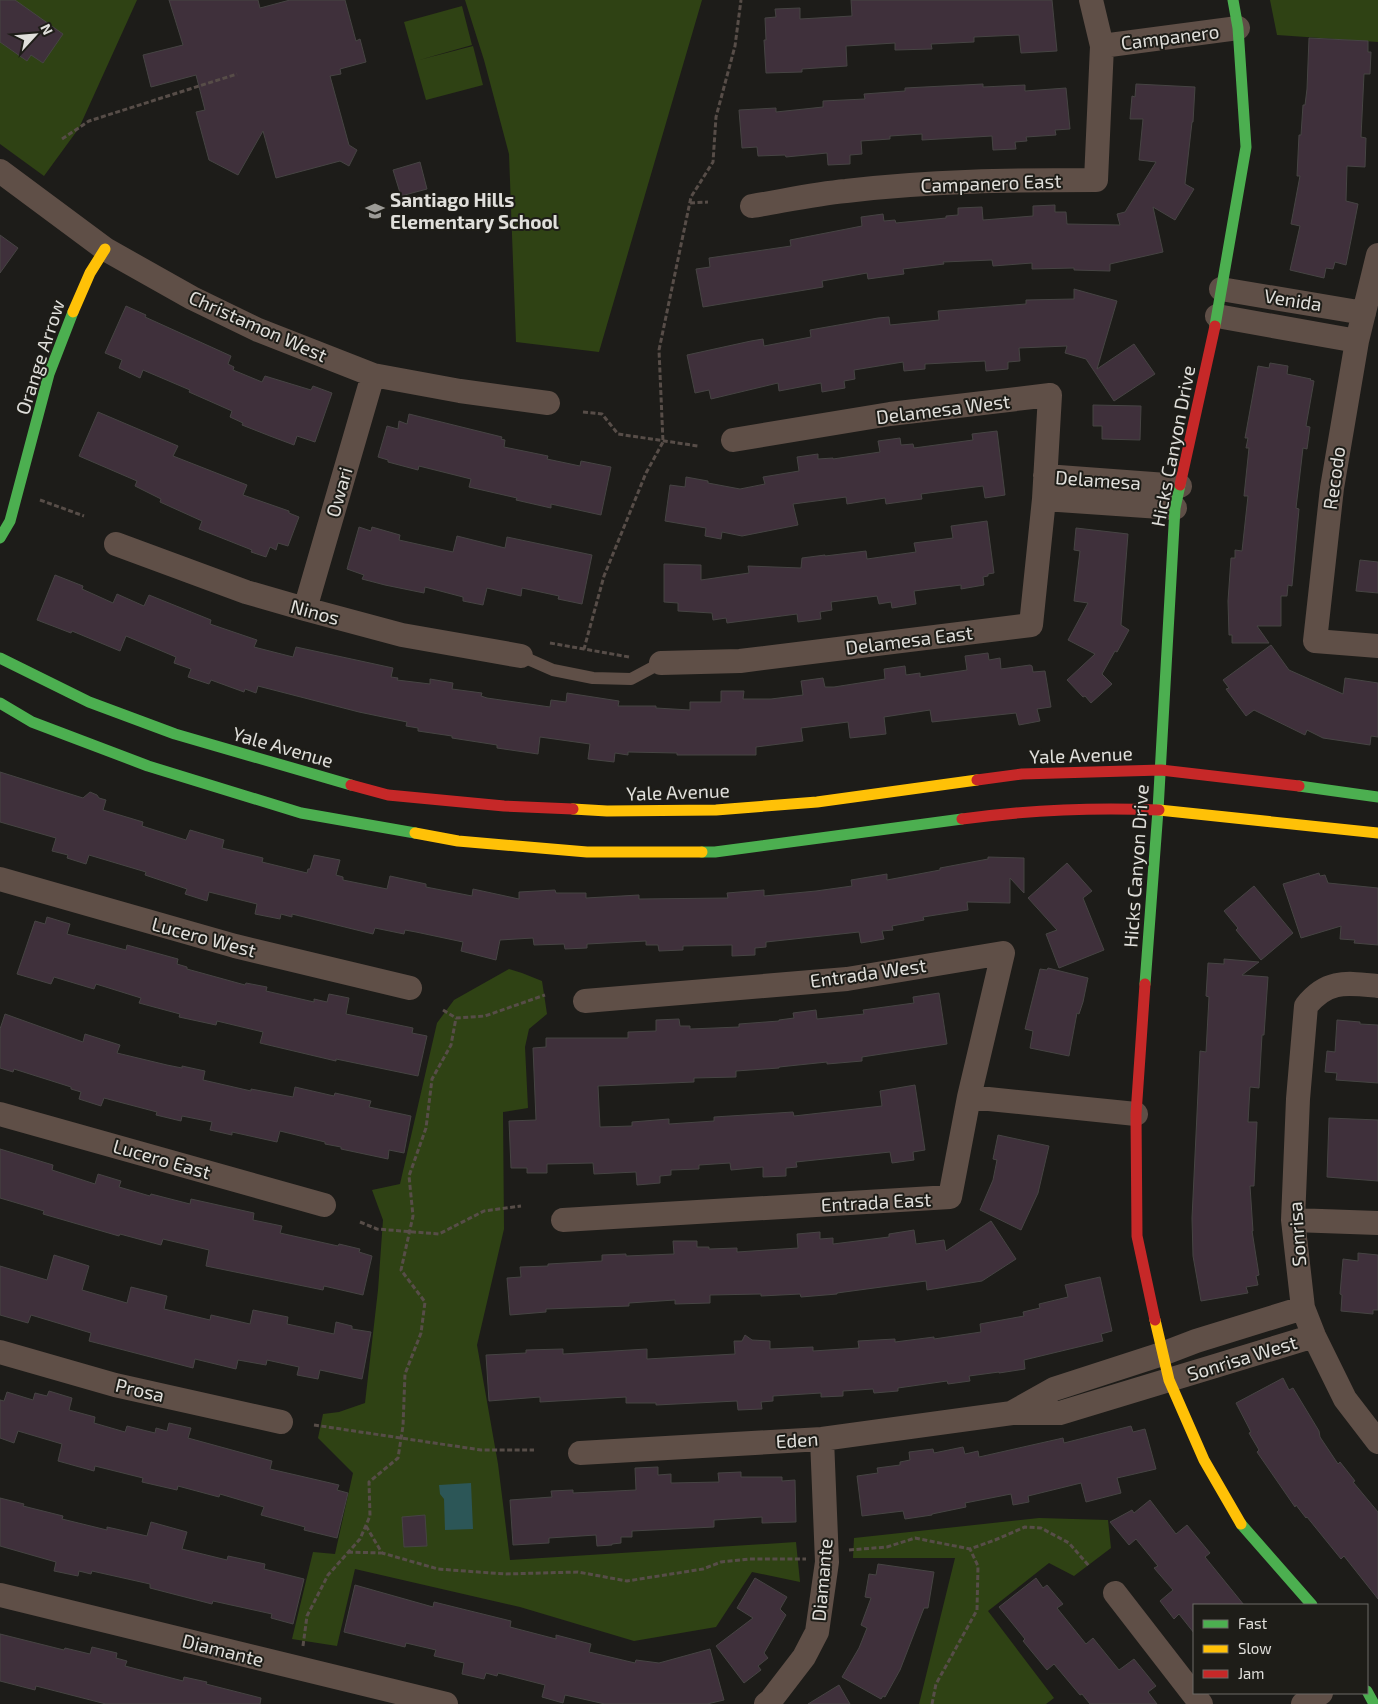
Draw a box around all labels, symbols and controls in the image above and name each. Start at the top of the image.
north arrow [10,10,60,60]
street label: Campanero [1120,19,1220,54]
text: N [37,21,57,37]
street label: Campanero East [920,169,1062,196]
place label: Santiago Hills Elementary School [390,188,560,234]
school or university icon: Santiago Hills Elementary School [364,200,386,222]
street label: Venida [1263,284,1324,315]
street label: Christamon West [186,285,331,366]
street label: Orange Arrow [10,296,69,417]
street label: Hicks Canyon Drive [1146,363,1199,528]
street label: Delamesa West [875,389,1011,428]
street label: Recodo [1318,445,1349,511]
street label: Owari [320,464,357,520]
street label: Delamesa [1054,465,1142,494]
street label: Ninos [288,594,342,629]
street label: Delamesa East [844,620,974,659]
street label: Yale Avenue [230,721,336,772]
street label: Yale Avenue [1029,741,1133,768]
street label: Yale Avenue [626,778,730,805]
street label: Hicks Canyon Drive [1118,784,1153,948]
street label: Lucero West [150,912,259,961]
street label: Entrada West [808,953,927,992]
street label: Lucero East [111,1134,214,1183]
street label: Entrada East [820,1187,932,1216]
street label: Sonrisa [1283,1201,1310,1267]
street label: Sonrisa West [1184,1330,1300,1385]
street label: Prosa [113,1373,167,1406]
street label: Eden [775,1427,819,1452]
street label: Diamante [806,1537,837,1622]
legend [1193,1604,1368,1694]
text: Fast [1238,1614,1268,1632]
street label: Diamante [180,1628,266,1671]
text: Slow [1238,1639,1272,1657]
text: Jam [1238,1664,1264,1682]

